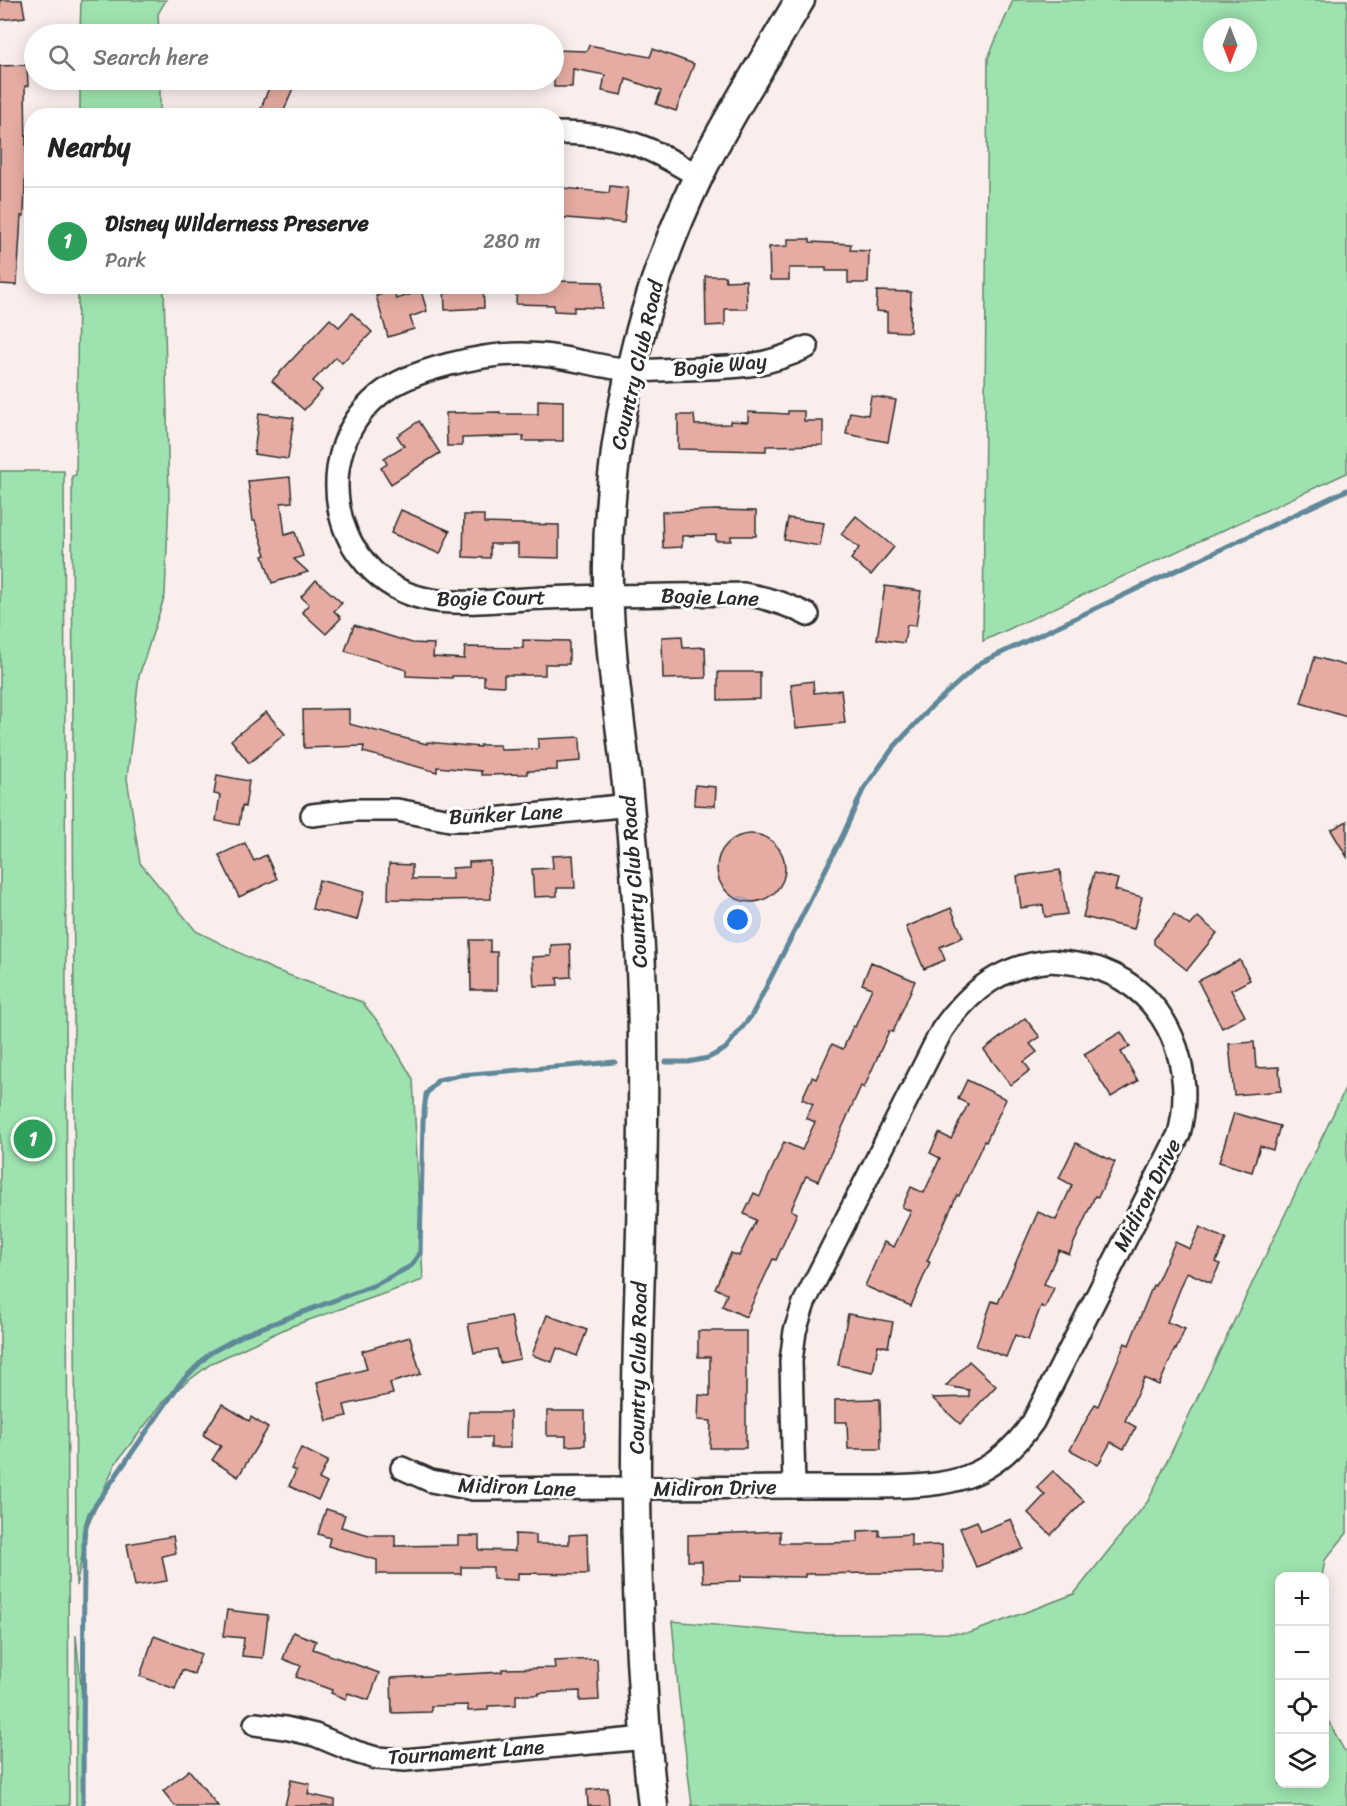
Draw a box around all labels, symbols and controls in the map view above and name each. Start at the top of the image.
north arrow [1203,18,1257,72]
search box [24,24,564,90]
text: Search here [93,38,209,77]
icon: search [45,41,78,74]
text: Nearby [48,124,130,170]
text: Disney Wilderness Preserve [105,204,369,243]
text: 1 [63,224,72,259]
text: 280 m [483,224,540,259]
text: Park [105,243,146,278]
street label: Country Club Road [599,275,675,453]
street label: Bogie Way [672,342,768,388]
street label: Bogie Lane [660,576,760,618]
street label: Bogie Court [436,578,546,618]
street label: Bunker Lane [448,792,564,836]
street label: Country Club Road [609,793,659,969]
your location [723,905,752,934]
pin: 1 [14,1116,52,1162]
street label: Midiron Drive [1102,1131,1192,1259]
street label: Country Club Road [617,1279,659,1455]
street label: Midiron Lane [457,1466,577,1508]
street label: Midiron Drive [653,1468,777,1508]
map controls [1275,1572,1329,1788]
button: + [1275,1572,1329,1626]
button: − [1275,1626,1329,1680]
button: locate [1275,1680,1329,1734]
street label: Tournament Lane [386,1728,546,1776]
button: layers [1275,1734,1329,1788]

